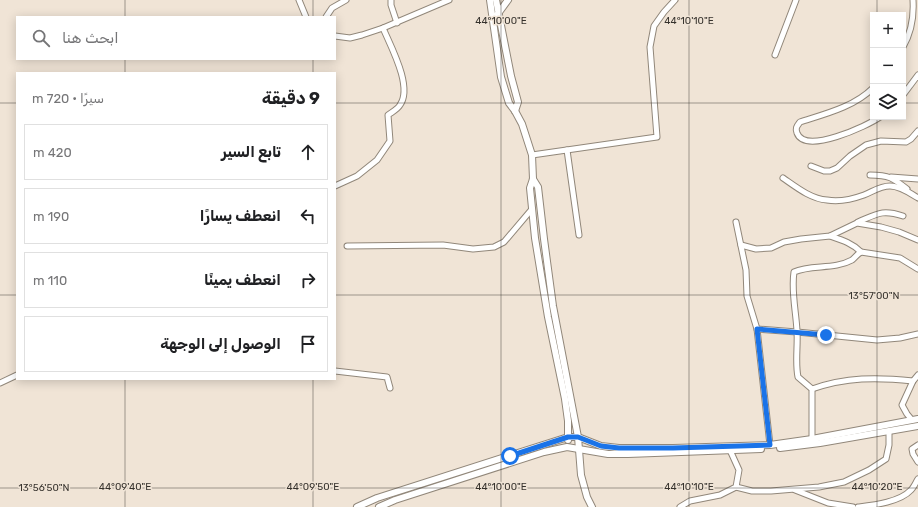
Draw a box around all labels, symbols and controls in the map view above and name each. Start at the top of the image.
map controls [870,12,906,120]
button: + [870,12,906,48]
text: 44°10'00"E [475,15,527,27]
text: 44°10'10"E [664,15,714,27]
search box [16,16,336,60]
icon: search [30,27,52,49]
text: ابحث هنا [62,29,119,47]
button: − [870,48,906,84]
button: layers [870,84,906,120]
text: 9 دقيقة [262,88,320,108]
text: سيرًا · 720 m [32,91,104,106]
icon: ahead [297,141,319,163]
text: تابع السير [221,143,281,161]
text: 420 m [33,145,72,160]
icon: left [297,205,319,227]
text: انعطف يسارًا [200,207,281,225]
text: 190 m [33,209,69,224]
icon: right [297,269,319,291]
text: انعطف يمينًا [204,271,281,289]
text: 110 m [33,273,67,288]
text: 13°57'00"N [849,290,899,302]
route end [817,326,835,344]
icon: arrive [297,333,319,355]
text: الوصول إلى الوجهة [160,335,281,353]
route start [501,447,519,465]
text: 44°09'40"E [99,481,151,493]
text: 44°09'50"E [287,481,339,493]
text: 44°10'00"E [475,481,527,493]
text: 44°10'10"E [664,481,714,493]
text: 44°10'20"E [851,481,903,493]
text: 13°56'50"N [19,482,70,494]

